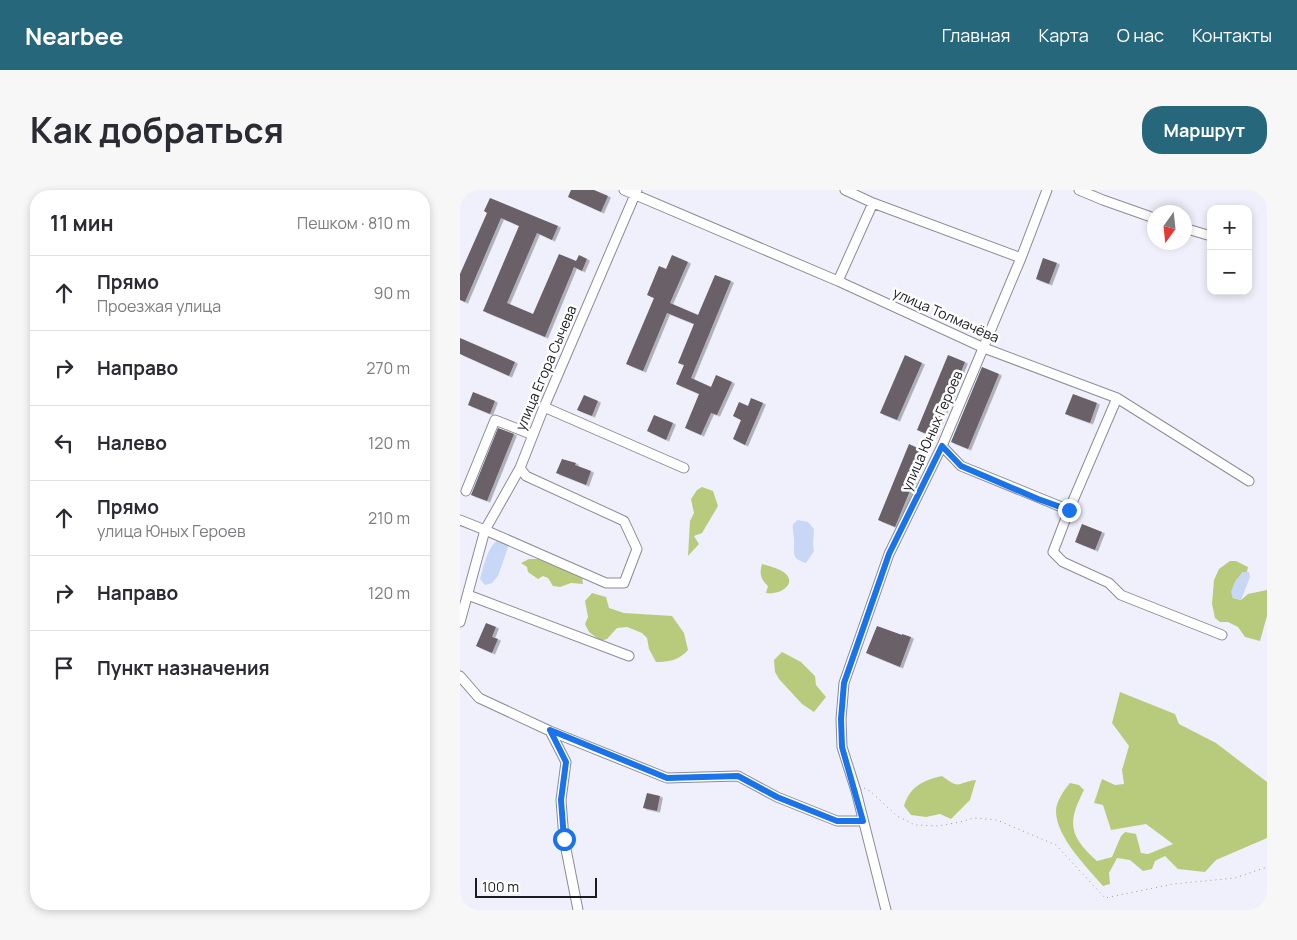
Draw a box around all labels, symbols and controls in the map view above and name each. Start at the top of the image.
text: Nearbee [25,19,124,52]
text: Главная [942,23,1011,47]
text: Карта [1039,23,1089,47]
text: О нас [1117,23,1164,47]
text: Контакты [1192,23,1272,47]
text: Как добраться [30,106,284,154]
button: Маршрут [1142,106,1267,154]
north arrow [1147,205,1192,250]
map controls [1207,205,1252,295]
button: + [1207,205,1252,250]
text: 11 мин [50,209,114,237]
text: Пешком · 810 m [297,212,410,234]
button: − [1207,250,1252,295]
text: Прямо [97,269,159,295]
icon: ahead [50,279,78,307]
text: 90 m [374,282,410,304]
street label: улица Толмачёва [890,283,1002,346]
text: Проезжая улица [97,295,221,317]
street label: улица Егора Сычева [511,302,581,433]
icon: right [50,354,78,382]
text: Направо [97,355,178,381]
text: 270 m [366,357,410,379]
street label: улица Юных Героев [896,367,967,494]
icon: left [50,429,78,457]
text: Налево [97,430,167,456]
text: 120 m [368,432,410,454]
text: Прямо [97,494,159,520]
route end [1058,499,1081,522]
icon: ahead [50,504,78,532]
text: 210 m [368,507,410,529]
text: улица Юных Героев [97,520,245,542]
icon: right [50,579,78,607]
text: Направо [97,580,178,606]
text: 120 m [368,582,410,604]
icon: arrive [50,654,78,682]
text: Пункт назначения [97,655,270,681]
route start [553,828,576,851]
scale bar [475,875,598,898]
text: 100 m [482,877,519,896]

